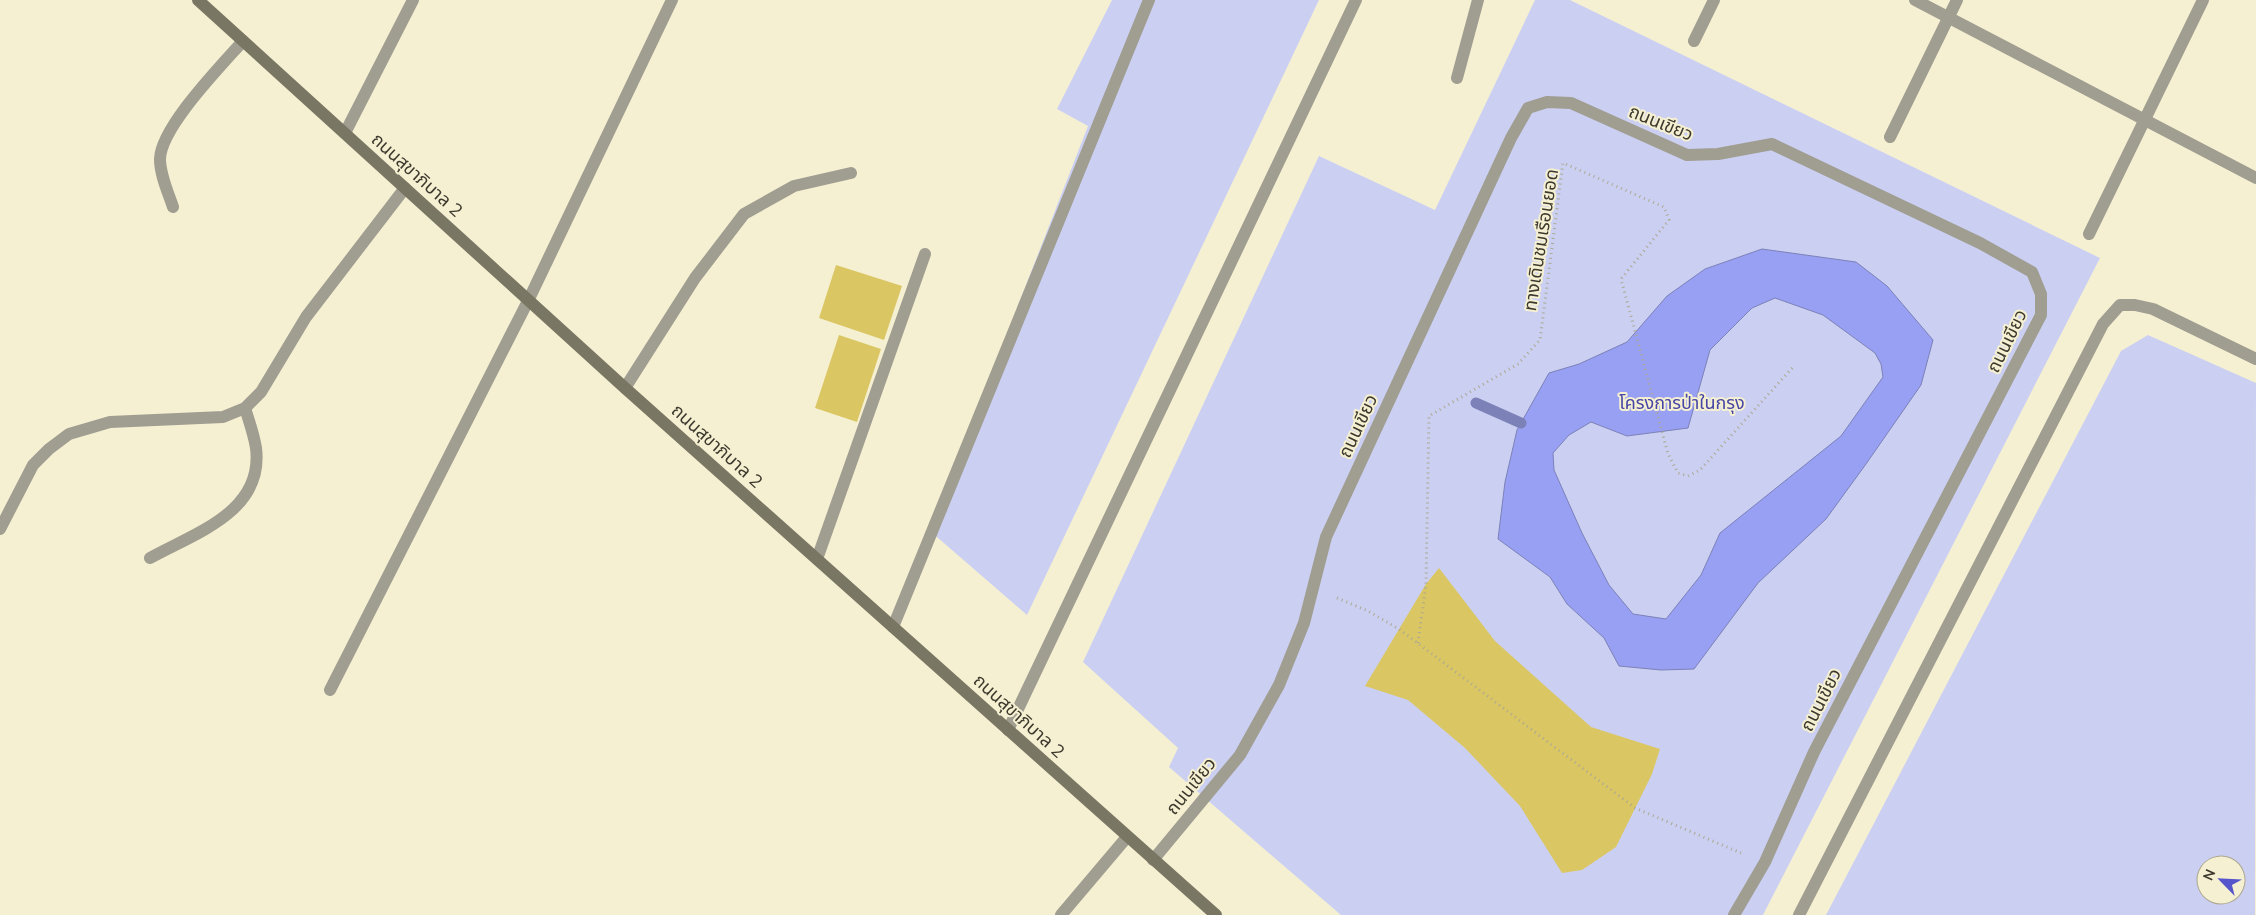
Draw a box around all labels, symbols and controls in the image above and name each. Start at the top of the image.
street label: ถนนเขียว [1625,99,1697,147]
street label: ถนนสุขาภิบาล 2 [366,128,468,222]
street label: ทางเดินชมเรือนยอด [1518,167,1564,313]
street label: ถนนเขียว [1981,305,2033,377]
street label: ถนนเขียว [1333,390,1383,462]
park label: โครงการป่าในกรุง [1619,391,1745,415]
street label: ถนนสุขาภิบาล 2 [666,399,768,493]
street label: ถนนเขียว [1795,665,1847,735]
street label: ถนนสุขาภิบาล 2 [968,669,1070,763]
street label: ถนนเขียว [1160,752,1222,820]
north arrow [2196,855,2246,905]
text: N [2199,866,2220,884]

